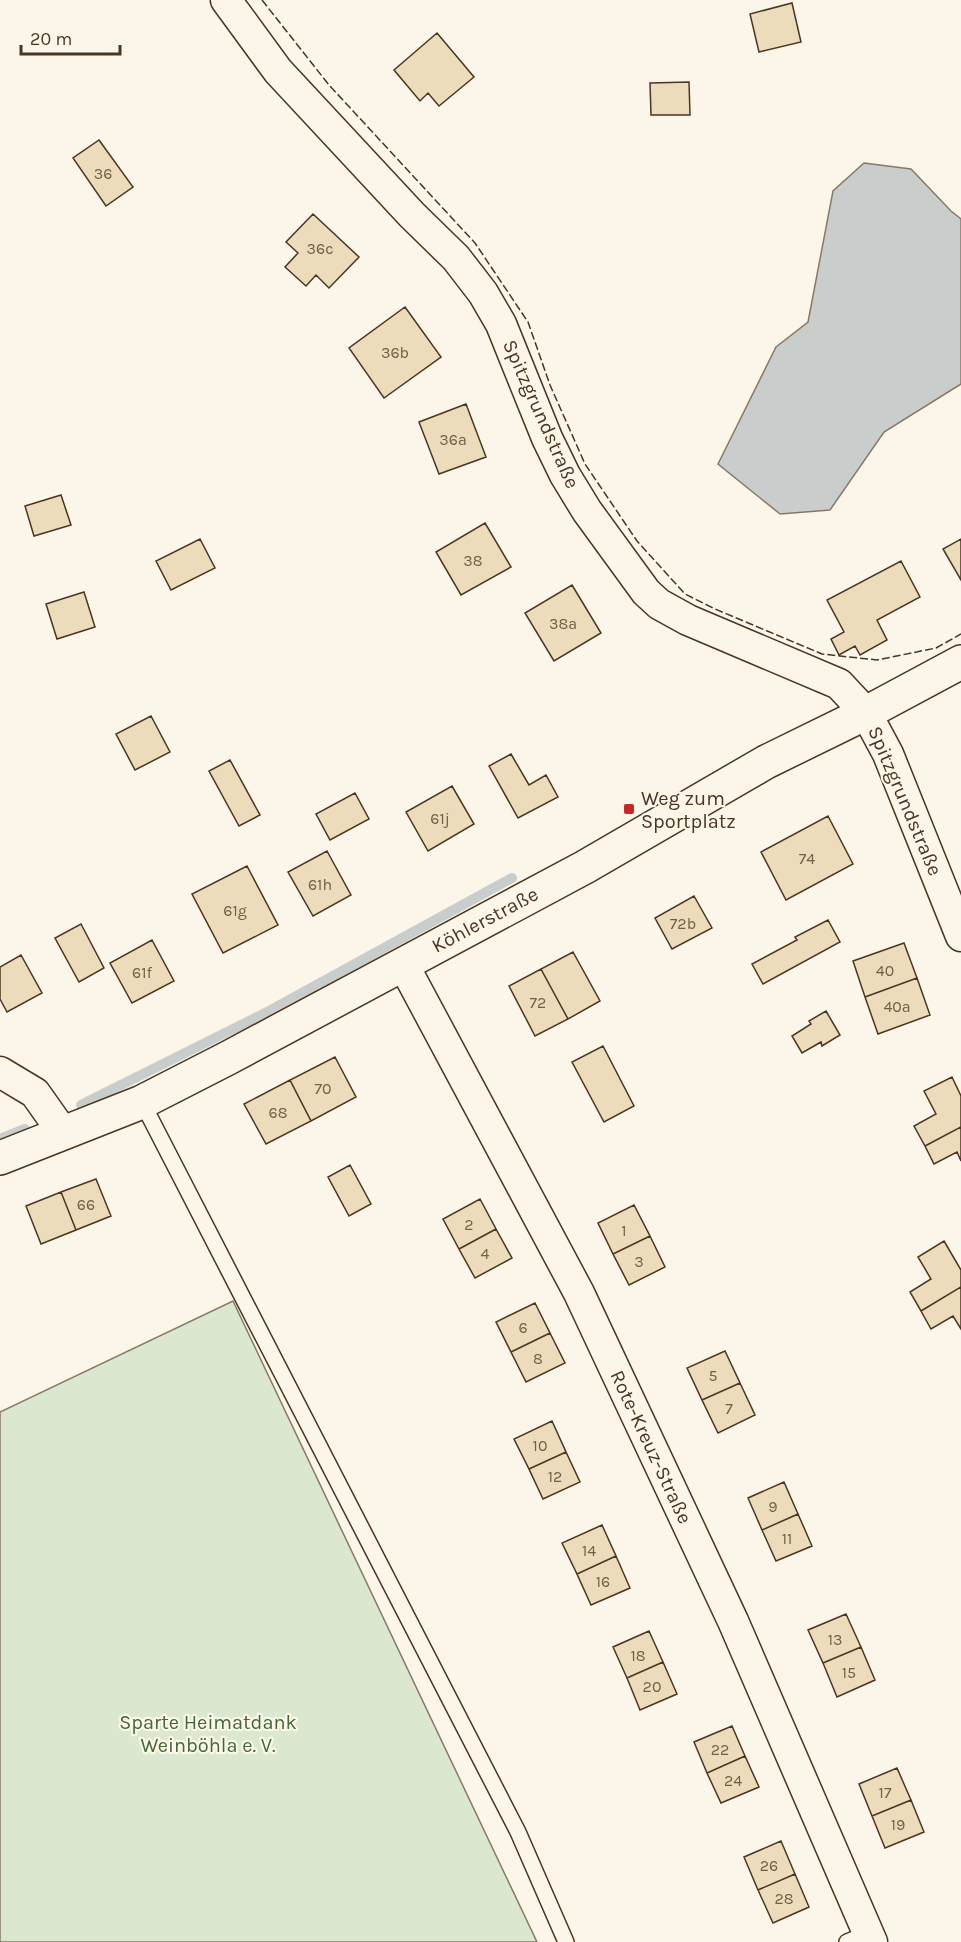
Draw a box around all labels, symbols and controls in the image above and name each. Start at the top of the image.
scale bar [21,18,120,56]
text: 20 m [30,28,72,50]
house number: 36 [94,164,112,183]
house number: 36c [307,239,333,258]
street label: Spitzgrundstraße [498,336,584,492]
house number: 36b [381,343,409,362]
house number: 36a [439,430,467,449]
house number: 38 [463,551,483,570]
house number: 38a [549,614,577,633]
street label: Spitzgrundstraße [863,723,947,879]
place label: Weg zum Sportplatz [641,787,736,833]
marker: Weg zum Sportplatz [622,802,636,816]
house number: 61j [430,809,450,828]
house number: 74 [799,849,815,868]
house number: 61h [308,875,332,894]
street label: Köhlerstraße [428,882,542,958]
house number: 61g [223,901,247,920]
house number: 72b [670,914,696,933]
house number: 40 [876,961,894,980]
house number: 61f [132,963,152,982]
house number: 72 [530,993,546,1012]
house number: 40a [883,997,911,1016]
house number: 70 [314,1079,332,1098]
house number: 68 [269,1103,288,1122]
house number: 66 [77,1195,95,1214]
house number: 2 [464,1215,474,1234]
house number: 1 [621,1221,627,1240]
house number: 4 [481,1244,490,1263]
house number: 3 [634,1252,644,1271]
house number: 6 [518,1318,528,1337]
house number: 8 [533,1349,543,1368]
house number: 5 [708,1366,718,1385]
street label: Rote-Kreuz-Straße [605,1367,697,1527]
house number: 7 [725,1399,733,1418]
house number: 10 [533,1436,547,1455]
house number: 12 [548,1467,562,1486]
house number: 9 [768,1497,778,1516]
house number: 11 [782,1529,792,1548]
house number: 14 [582,1541,596,1560]
house number: 16 [596,1572,610,1591]
house number: 13 [828,1630,842,1649]
house number: 18 [630,1646,646,1665]
house number: 15 [842,1663,856,1682]
house number: 20 [643,1677,661,1696]
park label: Sparte Heimatdank Weinböhla e. V. [119,1711,297,1757]
house number: 22 [711,1740,729,1759]
house number: 24 [724,1771,742,1790]
house number: 17 [879,1783,892,1802]
house number: 19 [891,1815,905,1834]
house number: 26 [760,1856,778,1875]
house number: 28 [774,1889,794,1908]

